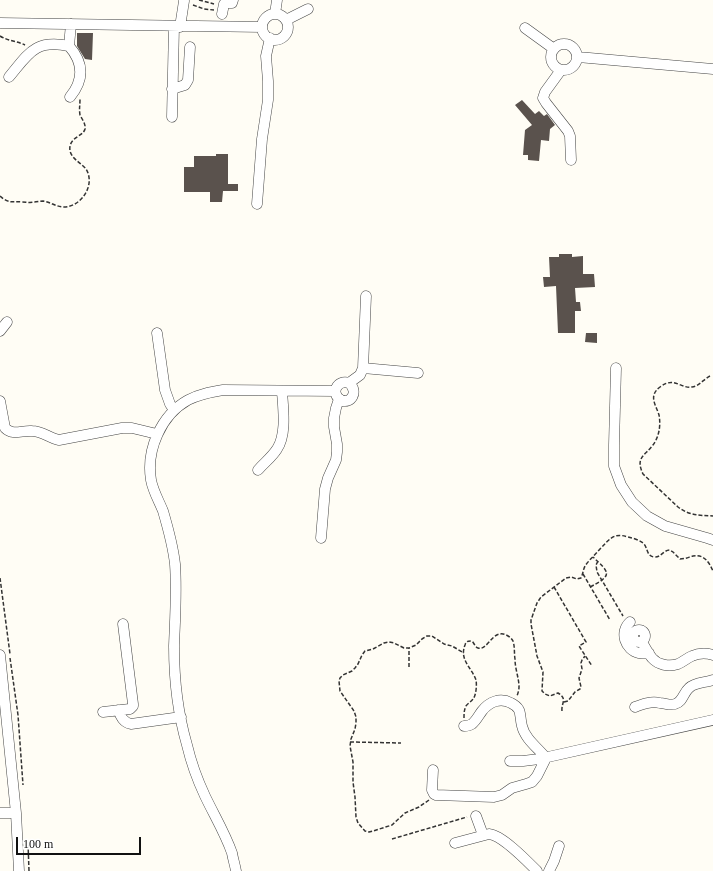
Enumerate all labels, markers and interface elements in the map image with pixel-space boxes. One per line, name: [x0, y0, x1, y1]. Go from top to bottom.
scale bar: [18, 829, 143, 855]
text: 100 m: [23, 837, 53, 851]

